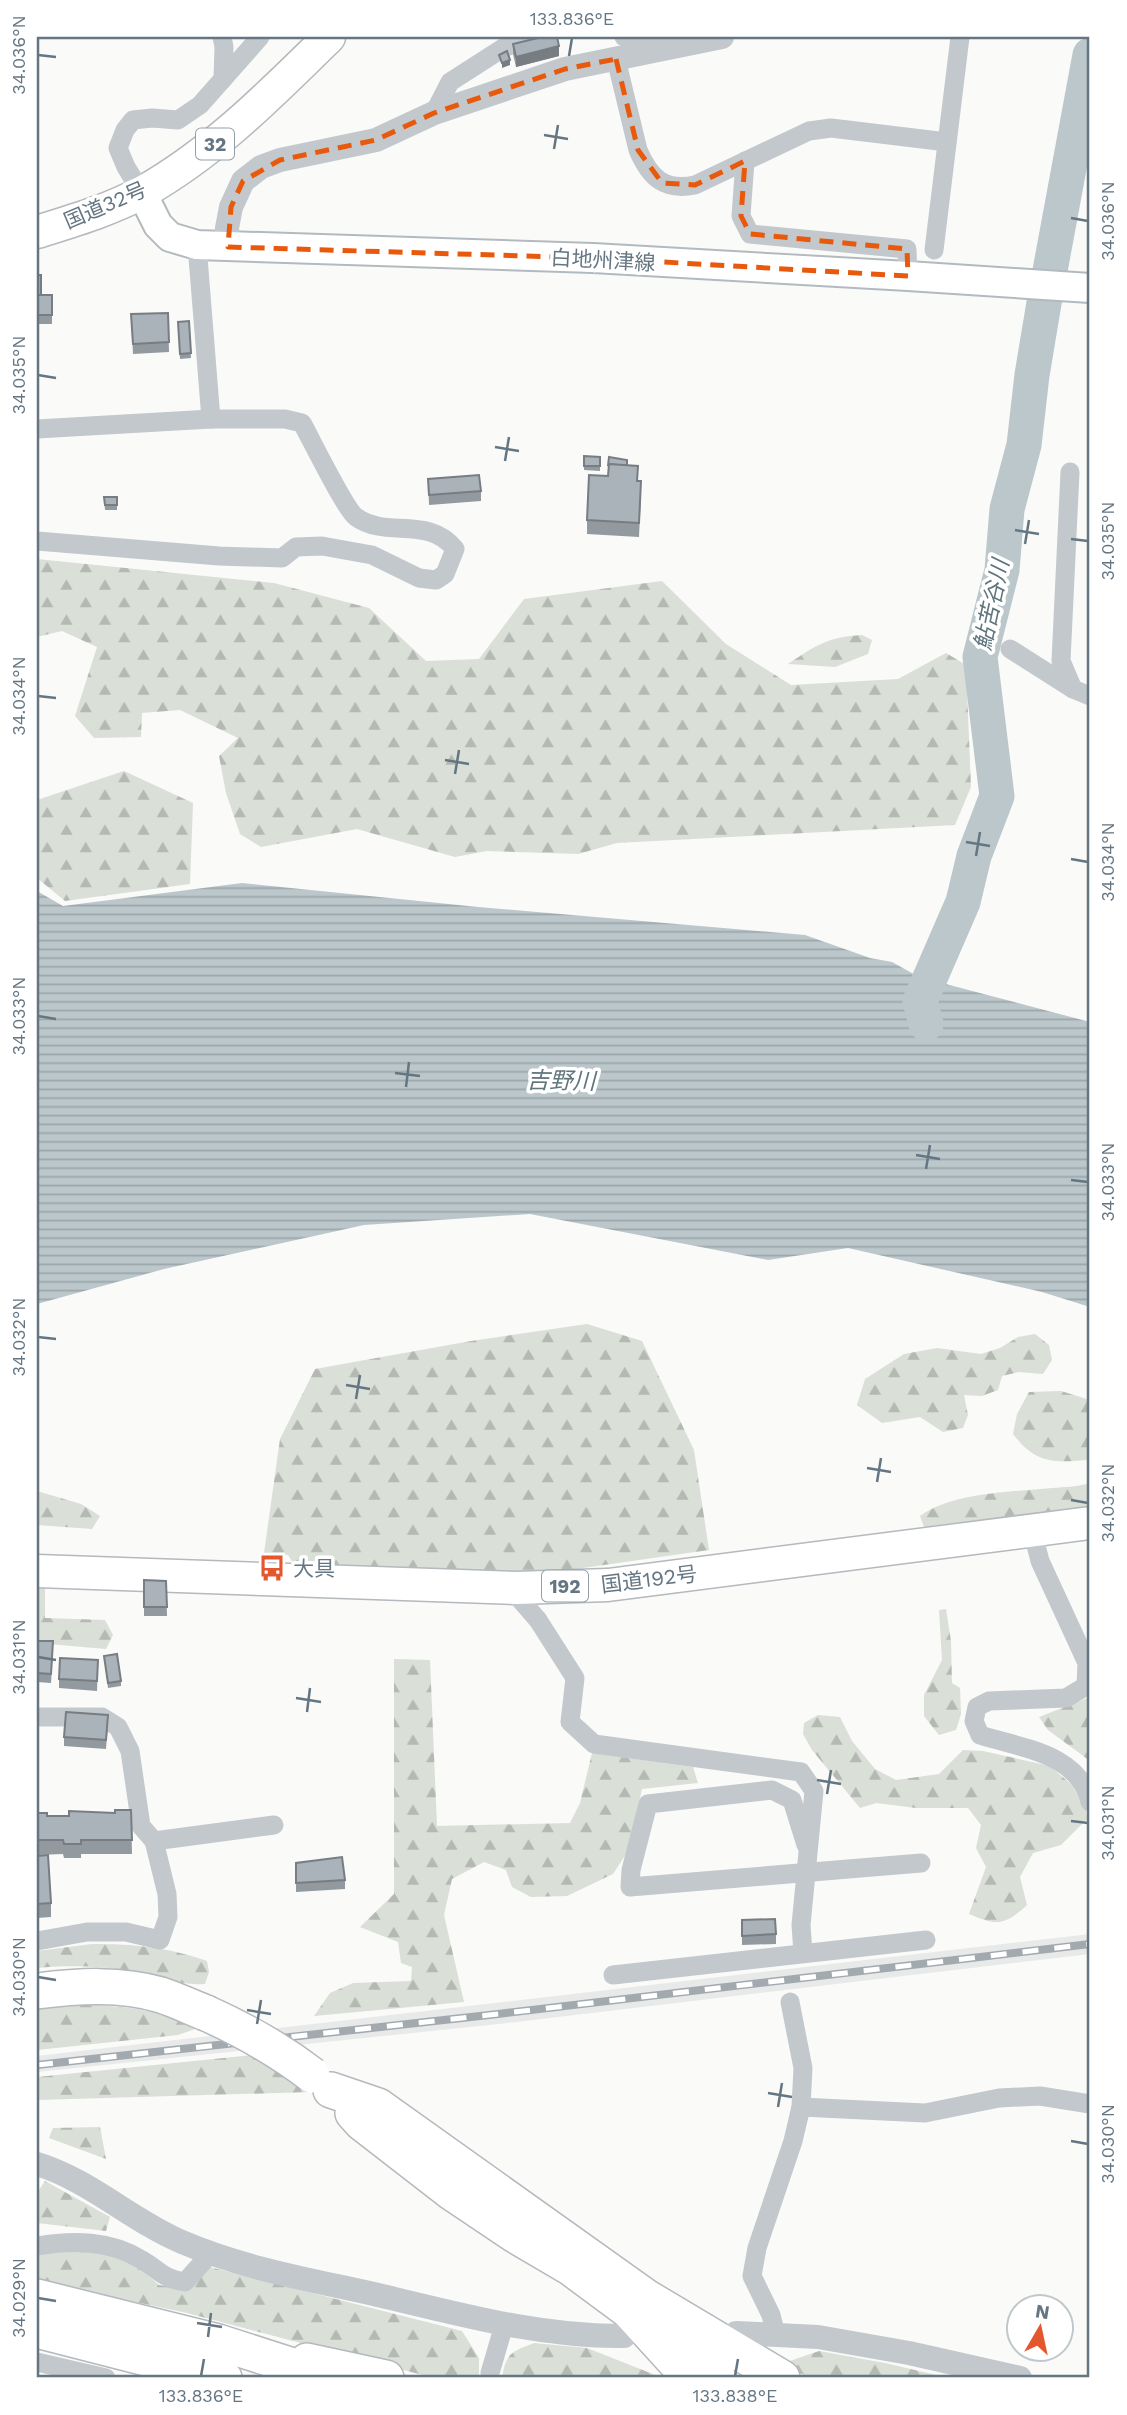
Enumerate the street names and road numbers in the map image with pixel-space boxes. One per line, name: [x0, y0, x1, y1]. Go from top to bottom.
road number: 32: [196, 128, 234, 160]
street label: 国道32号: [60, 176, 150, 234]
street label: 白地州津線: [550, 245, 656, 275]
street label: 国道192号: [600, 1561, 698, 1597]
road number: 192: [542, 1570, 588, 1602]

